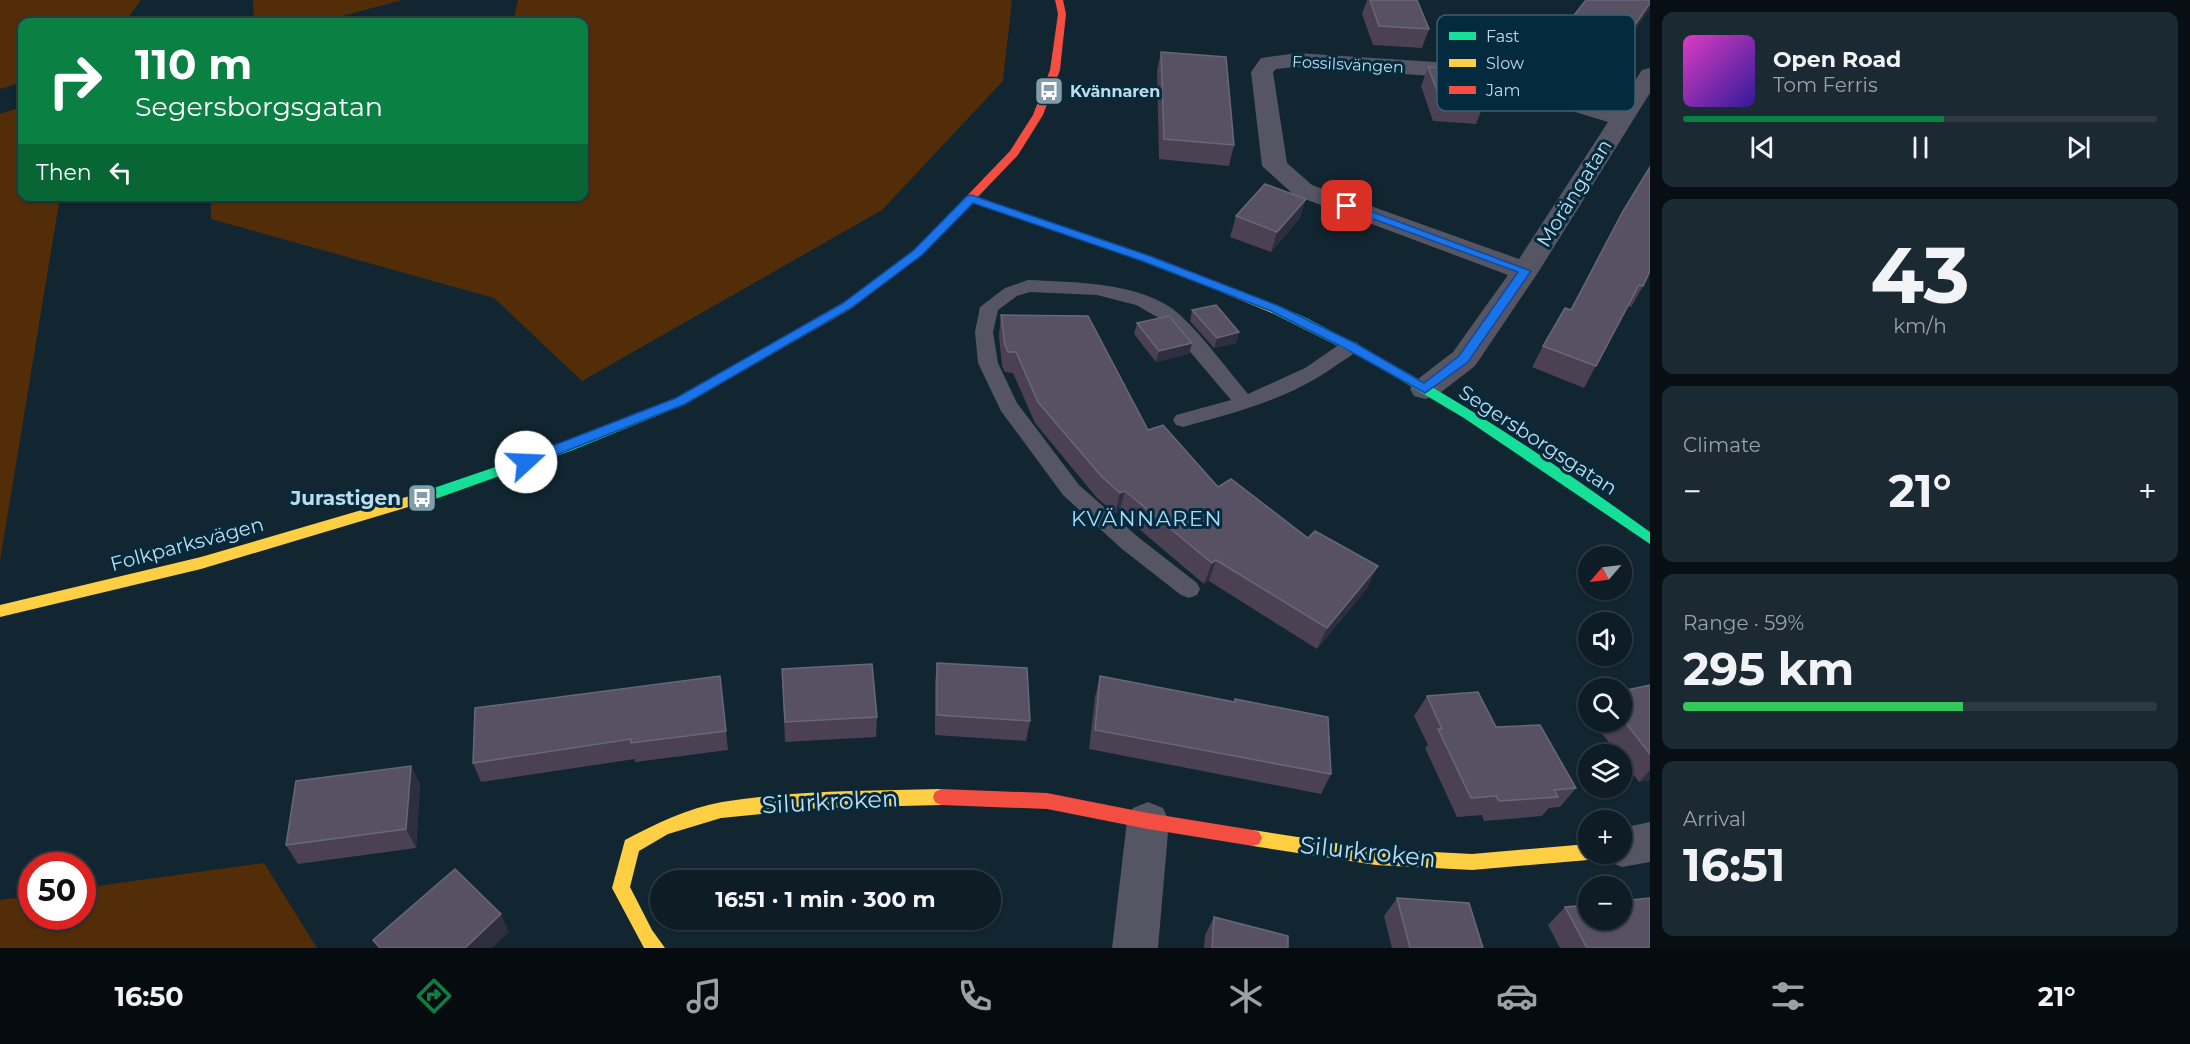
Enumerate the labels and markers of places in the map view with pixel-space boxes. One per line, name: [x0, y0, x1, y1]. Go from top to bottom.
bus stop icon: Kvännaren: [1033, 75, 1065, 107]
place label: Kvännaren: [1070, 82, 1160, 101]
pin: [1321, 180, 1372, 231]
bus stop icon: Jurastigen: [406, 482, 438, 514]
place label: Jurastigen: [289, 486, 401, 510]

